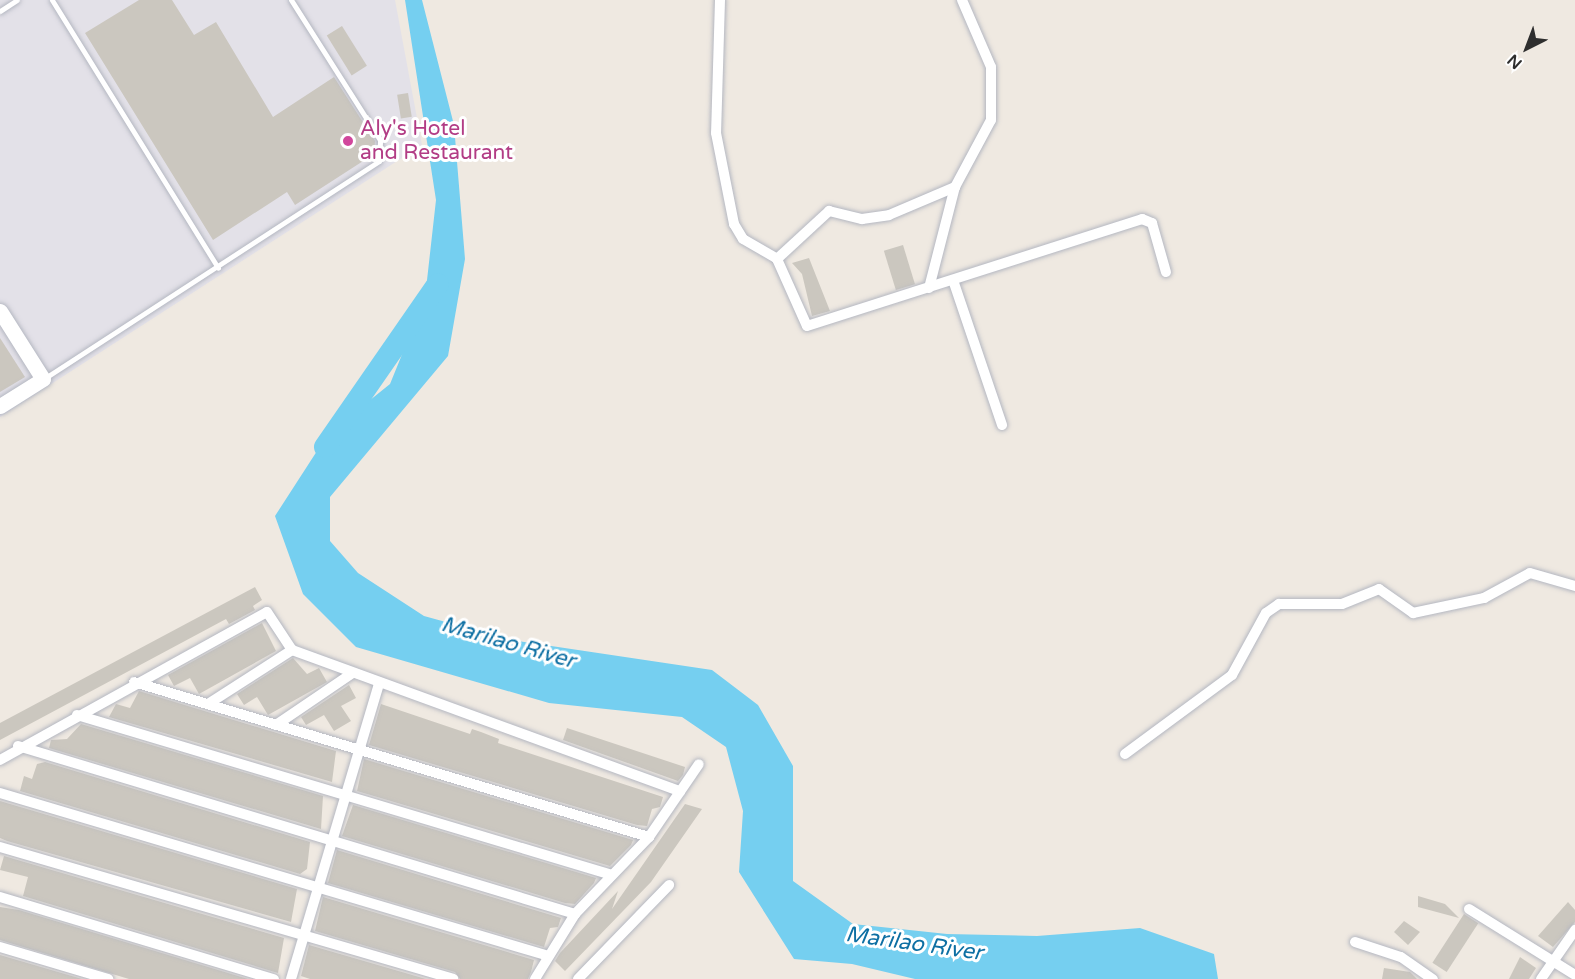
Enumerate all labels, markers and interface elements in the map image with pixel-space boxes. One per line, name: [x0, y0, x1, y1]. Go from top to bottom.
north arrow: [1497, 18, 1557, 78]
text: N: [1503, 50, 1526, 73]
place label: Aly's Hotel and Restaurant: [360, 116, 513, 166]
marker: Aly's Hotel and Restaurant: [341, 134, 355, 148]
water label: Marilao River: [438, 611, 578, 675]
water label: Marilao River: [844, 921, 984, 967]

